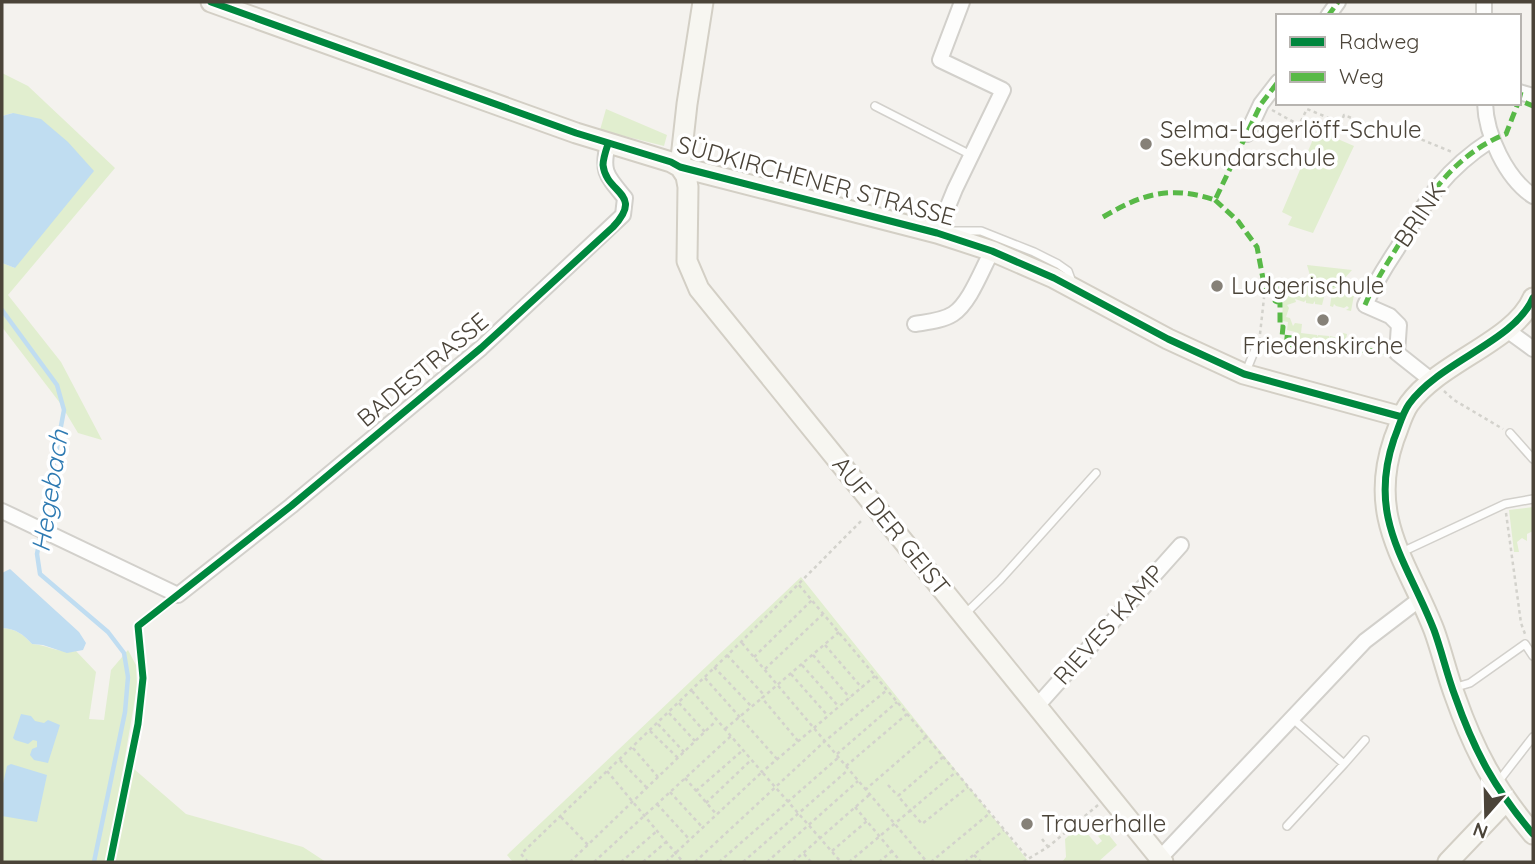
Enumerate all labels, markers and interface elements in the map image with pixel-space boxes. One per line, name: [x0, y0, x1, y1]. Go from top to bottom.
legend: [1276, 14, 1521, 105]
text: Radweg: [1339, 28, 1419, 54]
text: Weg: [1339, 63, 1384, 89]
place label: Selma-Lagerlöff-Schule Sekundarschule: [1160, 114, 1422, 172]
street label: SÜDKIRCHENER STRASSE: [674, 128, 958, 232]
marker: Selma-Lagerlöff-Schule Sekundarschule: [1138, 136, 1154, 152]
street label: BRINK: [1387, 176, 1452, 252]
place label: Ludgerischule: [1231, 270, 1384, 300]
marker: Ludgerischule: [1209, 278, 1225, 294]
street label: BADESTRASSE: [351, 306, 494, 433]
marker: Friedenskirche: [1315, 312, 1331, 328]
place label: Friedenskirche: [1243, 330, 1403, 360]
water label: Hegebach: [24, 426, 76, 554]
street label: AUF DER GEIST: [827, 450, 957, 601]
street label: RIEVES KAMP: [1047, 558, 1170, 691]
north arrow: [1451, 780, 1521, 850]
place label: Trauerhalle: [1041, 808, 1166, 838]
marker: Trauerhalle: [1019, 816, 1035, 832]
text: N: [1470, 817, 1491, 845]

